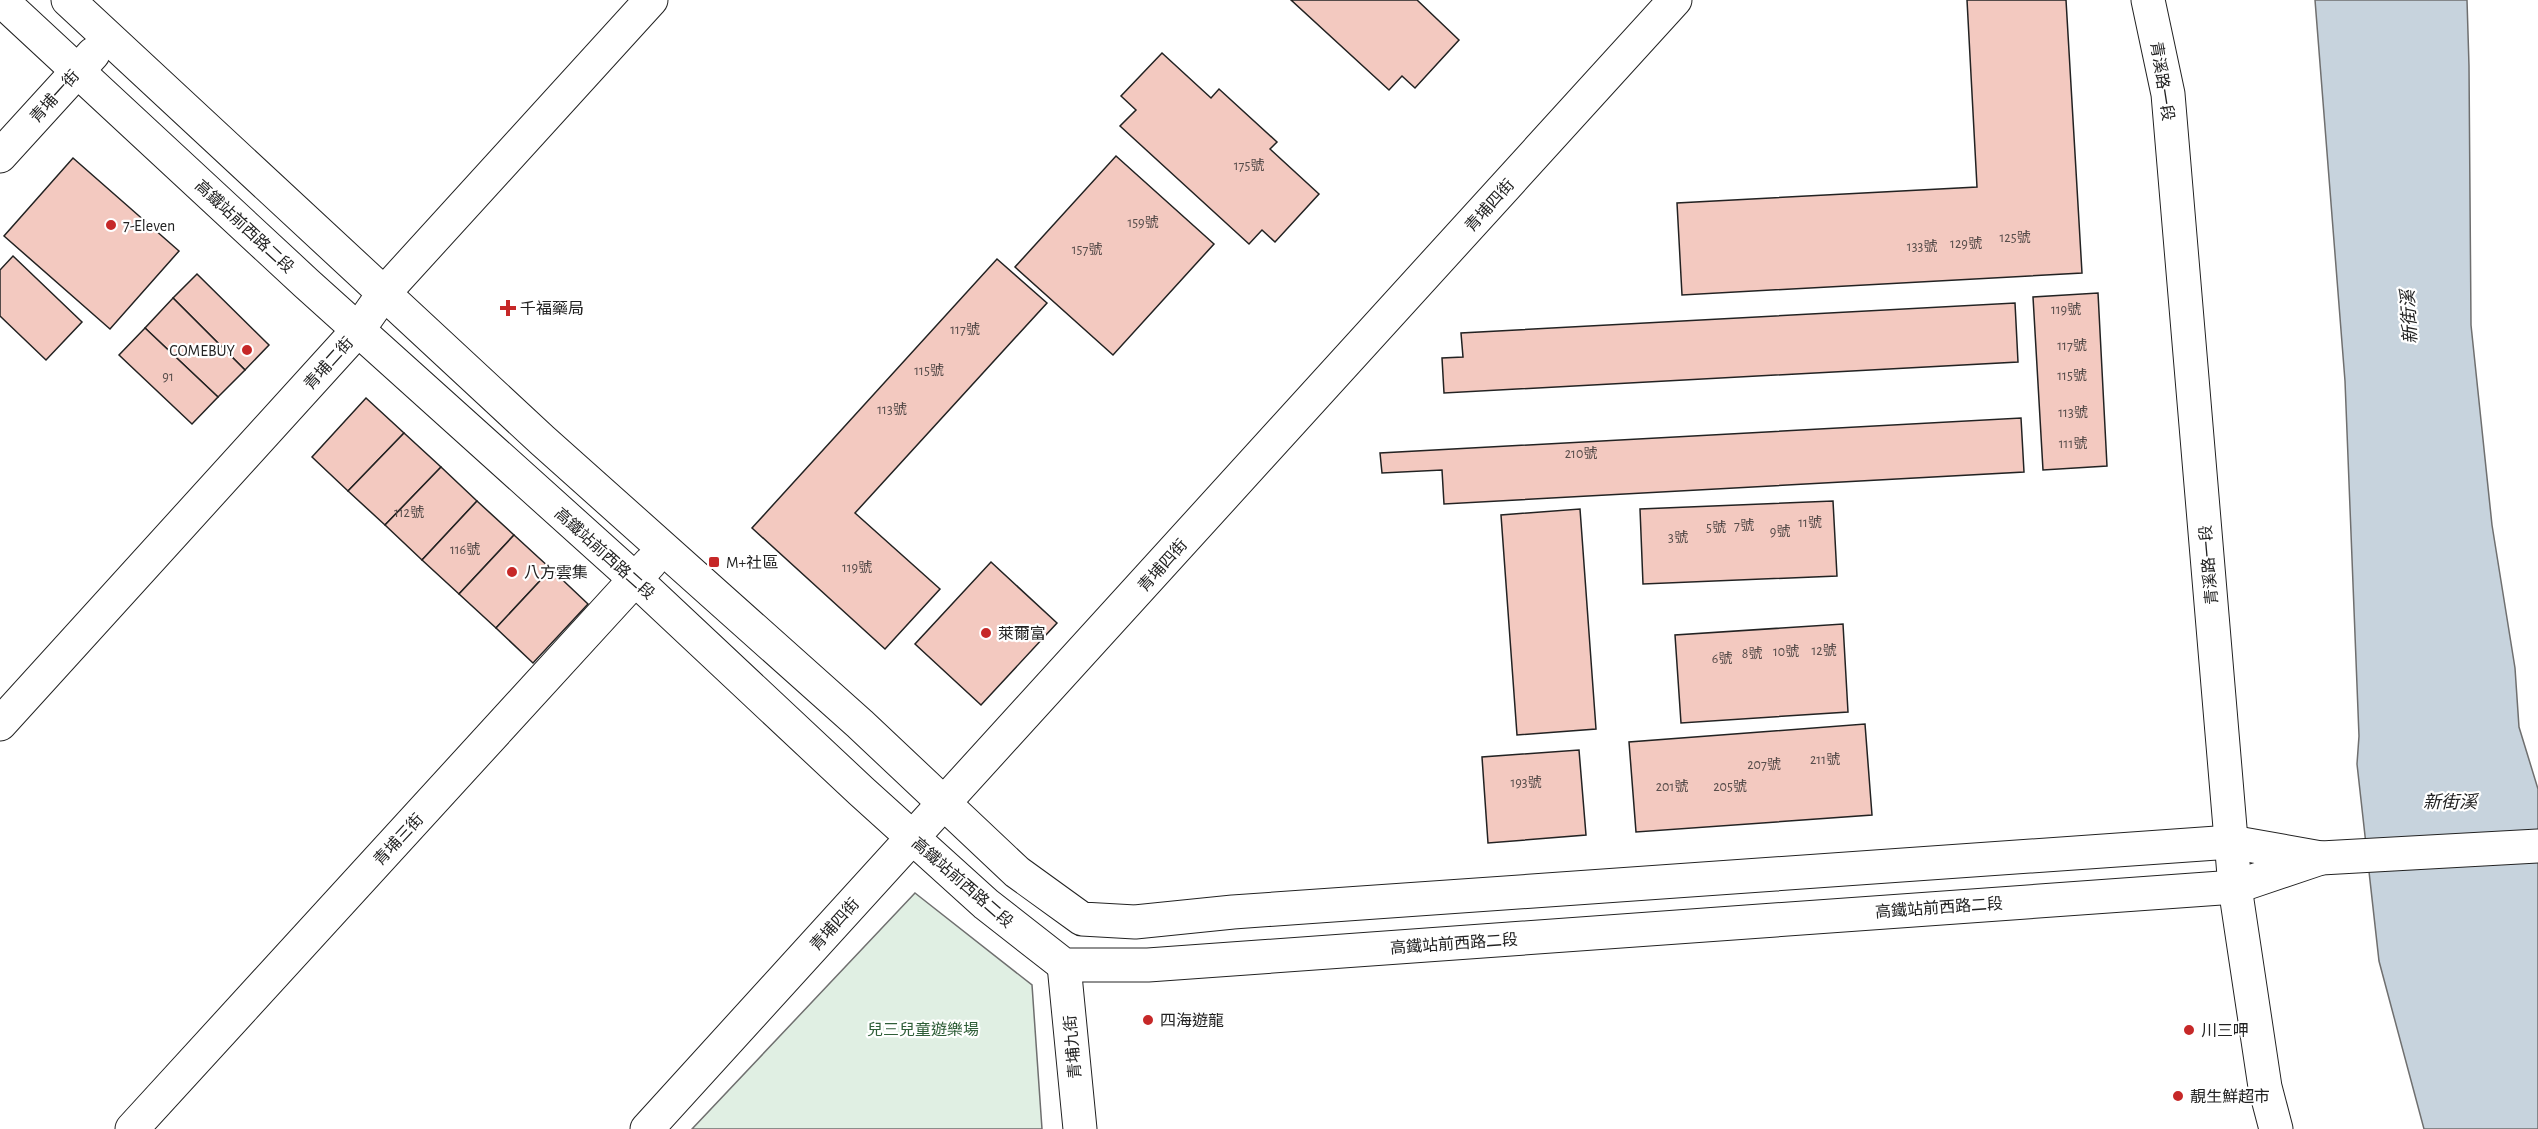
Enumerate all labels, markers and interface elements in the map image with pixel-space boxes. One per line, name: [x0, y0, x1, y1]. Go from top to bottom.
street label: 青溪路一段: [2148, 40, 2177, 122]
street label: 青埔一街: [27, 67, 82, 126]
house number: 175號: [1234, 158, 1264, 173]
street label: 高鐵站前西路二段: [192, 176, 297, 276]
street label: 青埔四街: [1462, 176, 1517, 235]
house number: 159號: [1127, 215, 1159, 230]
marker: 7-Eleven: [104, 218, 118, 232]
place label: 7-Eleven: [123, 218, 175, 234]
house number: 125號: [1999, 230, 2031, 245]
house number: 129號: [1950, 236, 1982, 251]
house number: 133號: [1907, 239, 1937, 254]
house number: 157號: [1072, 242, 1102, 257]
water label: 新街溪: [2397, 287, 2420, 344]
place label: 千福藥局: [520, 300, 584, 317]
marker: 千福藥局: [501, 301, 515, 315]
house number: 119號: [2051, 302, 2081, 317]
house number: 117號: [950, 322, 980, 337]
street label: 青埔二街: [301, 334, 356, 393]
house number: 117號: [2057, 338, 2087, 353]
place label: COMEBUY: [169, 343, 236, 359]
marker: COMEBUY: [240, 343, 254, 357]
house number: 115號: [914, 363, 944, 378]
house number: 115號: [2057, 368, 2087, 383]
house number: 91: [162, 370, 174, 384]
house number: 113號: [877, 402, 907, 417]
house number: 113號: [2058, 405, 2088, 420]
house number: 111號: [2059, 436, 2087, 451]
house number: 210號: [1565, 446, 1597, 461]
street label: 高鐵站前西路二段: [551, 504, 658, 603]
house number: 112號: [394, 505, 424, 520]
house number: 11號: [1798, 515, 1822, 530]
house number: 7號: [1734, 518, 1754, 533]
house number: 5號: [1706, 520, 1726, 535]
house number: 9號: [1770, 524, 1790, 539]
street label: 青溪路一段: [2197, 524, 2220, 606]
house number: 3號: [1668, 530, 1688, 545]
street label: 青埔四街: [1135, 536, 1190, 595]
house number: 116號: [450, 542, 480, 557]
marker: M+社區: [707, 555, 721, 569]
place label: M+社區: [726, 555, 778, 571]
house number: 119號: [842, 560, 872, 575]
place label: 八方雲集: [524, 564, 588, 581]
marker: 八方雲集: [505, 565, 519, 579]
place label: 萊爾富: [998, 625, 1046, 642]
marker: 萊爾富: [979, 626, 993, 640]
house number: 12號: [1811, 643, 1837, 658]
house number: 10號: [1773, 644, 1799, 659]
house number: 8號: [1742, 646, 1762, 661]
house number: 6號: [1712, 651, 1732, 666]
house number: 211號: [1810, 752, 1840, 767]
house number: 207號: [1747, 757, 1781, 772]
house number: 193號: [1510, 775, 1542, 790]
house number: 201號: [1656, 779, 1688, 794]
house number: 205號: [1713, 779, 1747, 794]
water label: 新街溪: [2423, 792, 2480, 812]
street label: 青埔三街: [370, 810, 426, 869]
street label: 高鐵站前西路二段: [909, 834, 1017, 931]
street label: 青埔四街: [807, 895, 862, 954]
street label: 高鐵站前西路二段: [1875, 895, 2003, 920]
street label: 高鐵站前西路二段: [1390, 931, 1518, 956]
place label: 四海遊龍: [1160, 1012, 1224, 1029]
marker: 四海遊龍: [1141, 1013, 1155, 1027]
street label: 青埔九街: [1061, 1014, 1084, 1080]
park label: 兒三兒童遊樂場: [867, 1021, 979, 1038]
place label: 川三呷: [2201, 1022, 2249, 1039]
marker: 川三呷: [2182, 1023, 2196, 1037]
place label: 靚生鮮超市: [2190, 1088, 2270, 1105]
marker: 靚生鮮超市: [2171, 1089, 2185, 1103]

